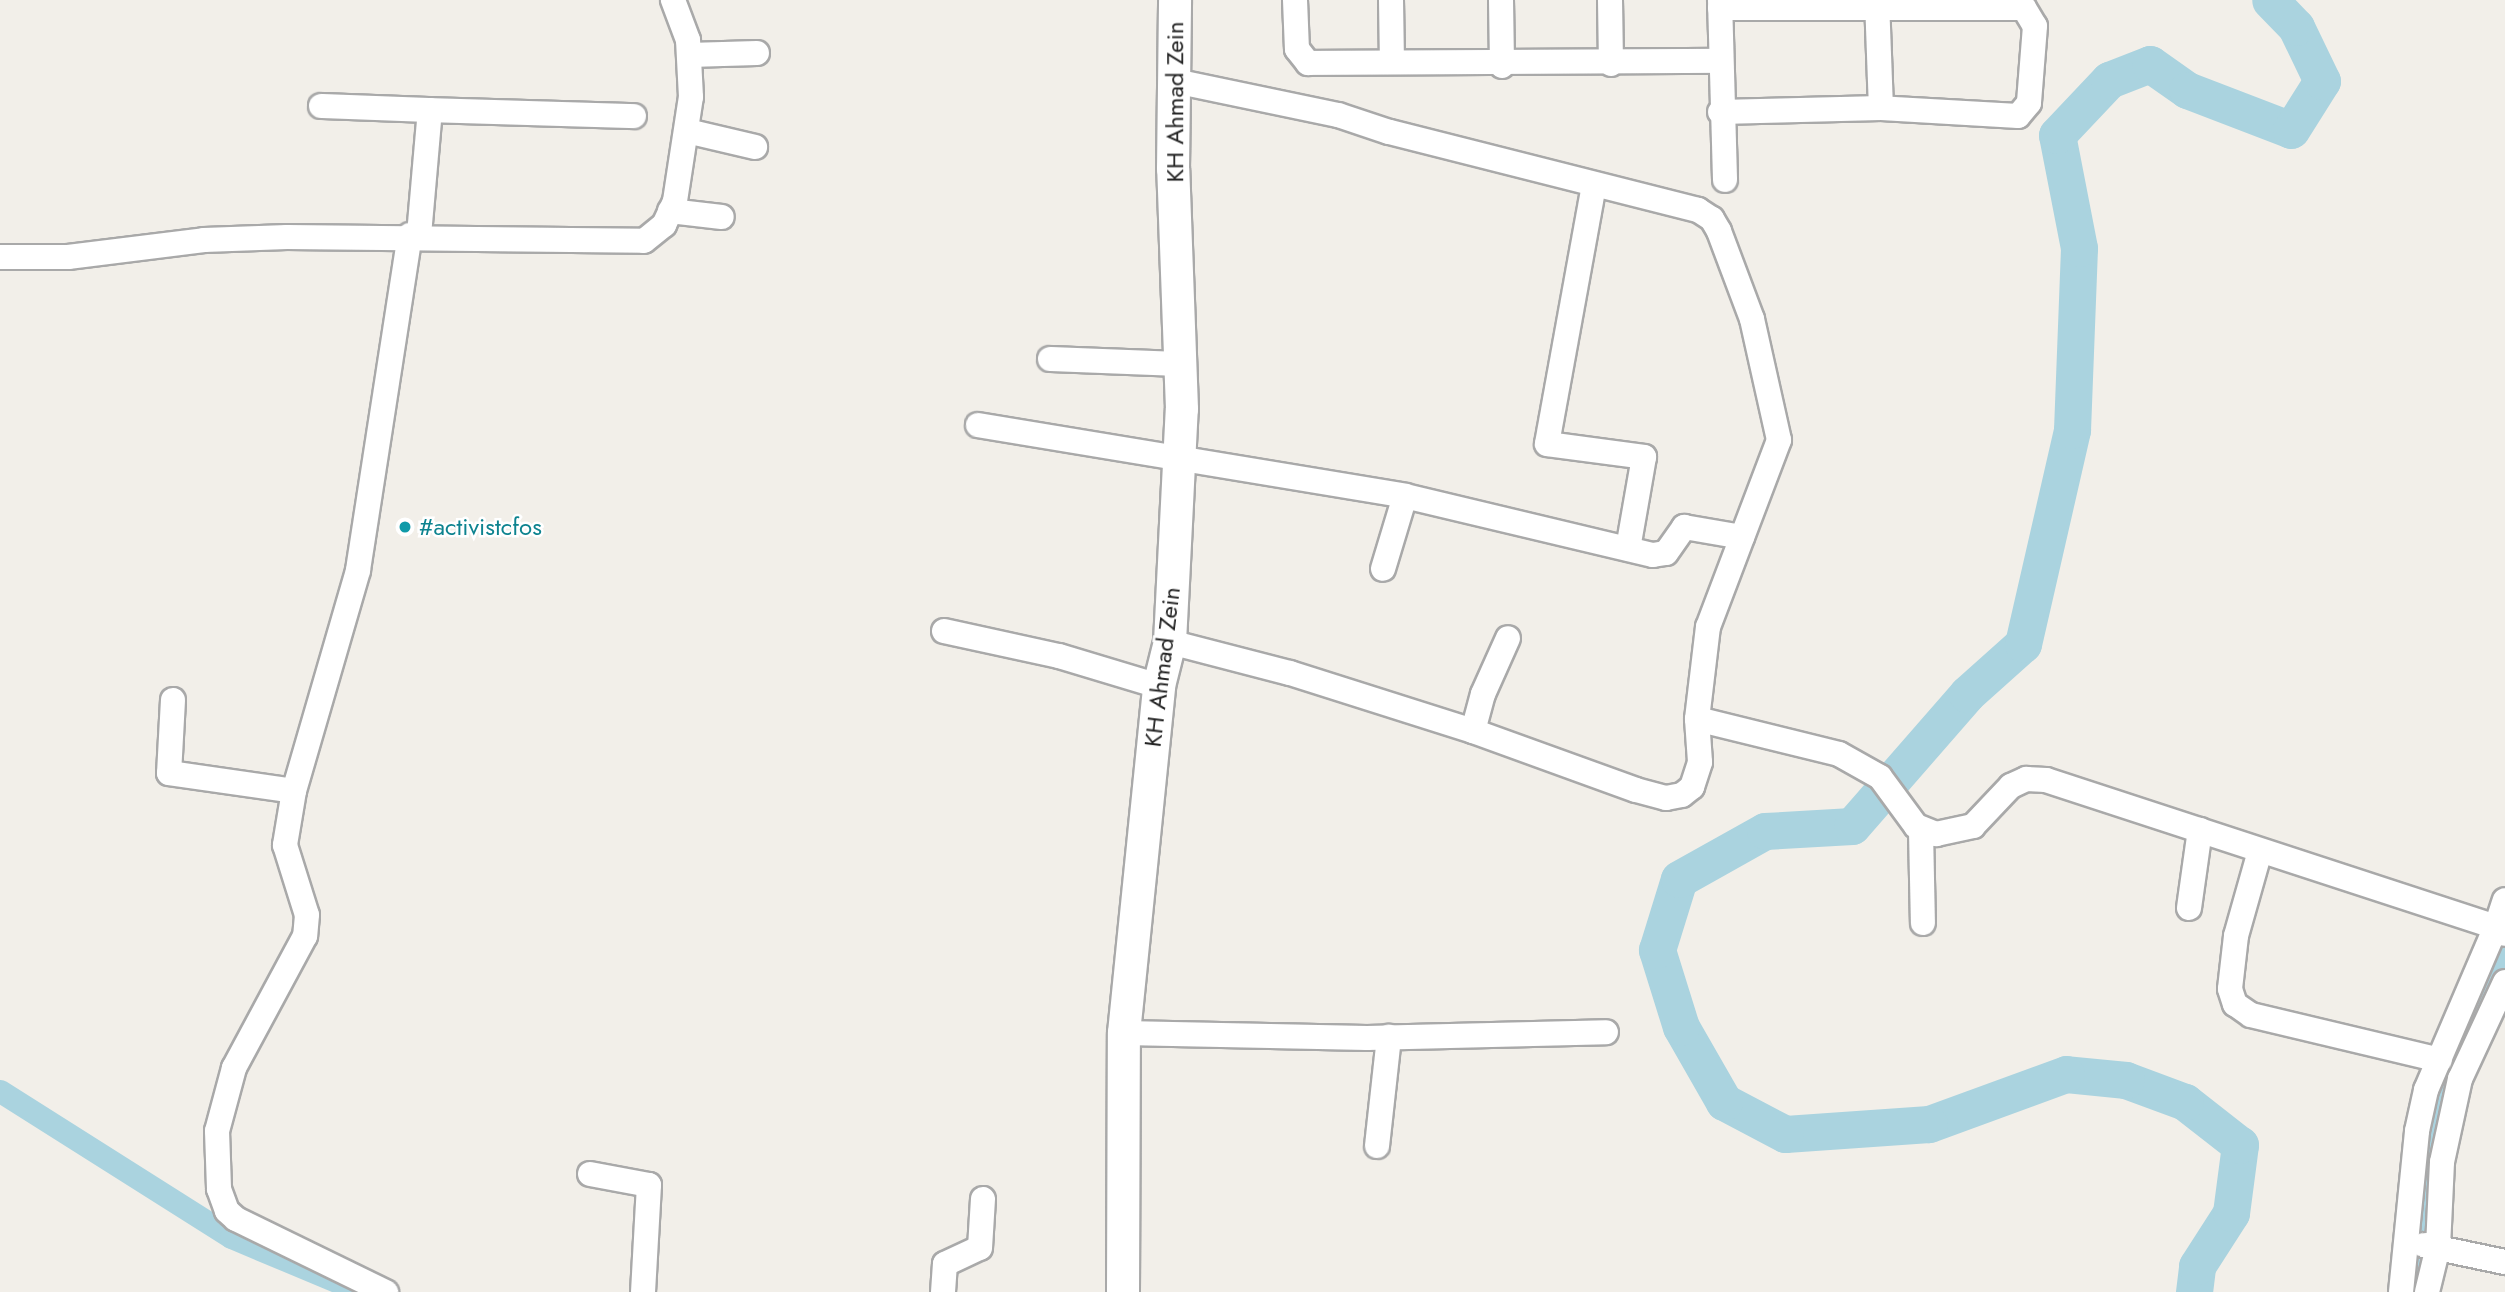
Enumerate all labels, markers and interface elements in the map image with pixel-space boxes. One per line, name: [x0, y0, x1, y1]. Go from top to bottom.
street label: KH Ahmad Zein: [1161, 21, 1189, 183]
place label: #activistcfos: [419, 513, 542, 541]
marker: #activistcfos: [397, 519, 413, 535]
street label: KH Ahmad Zein: [1138, 585, 1186, 749]

